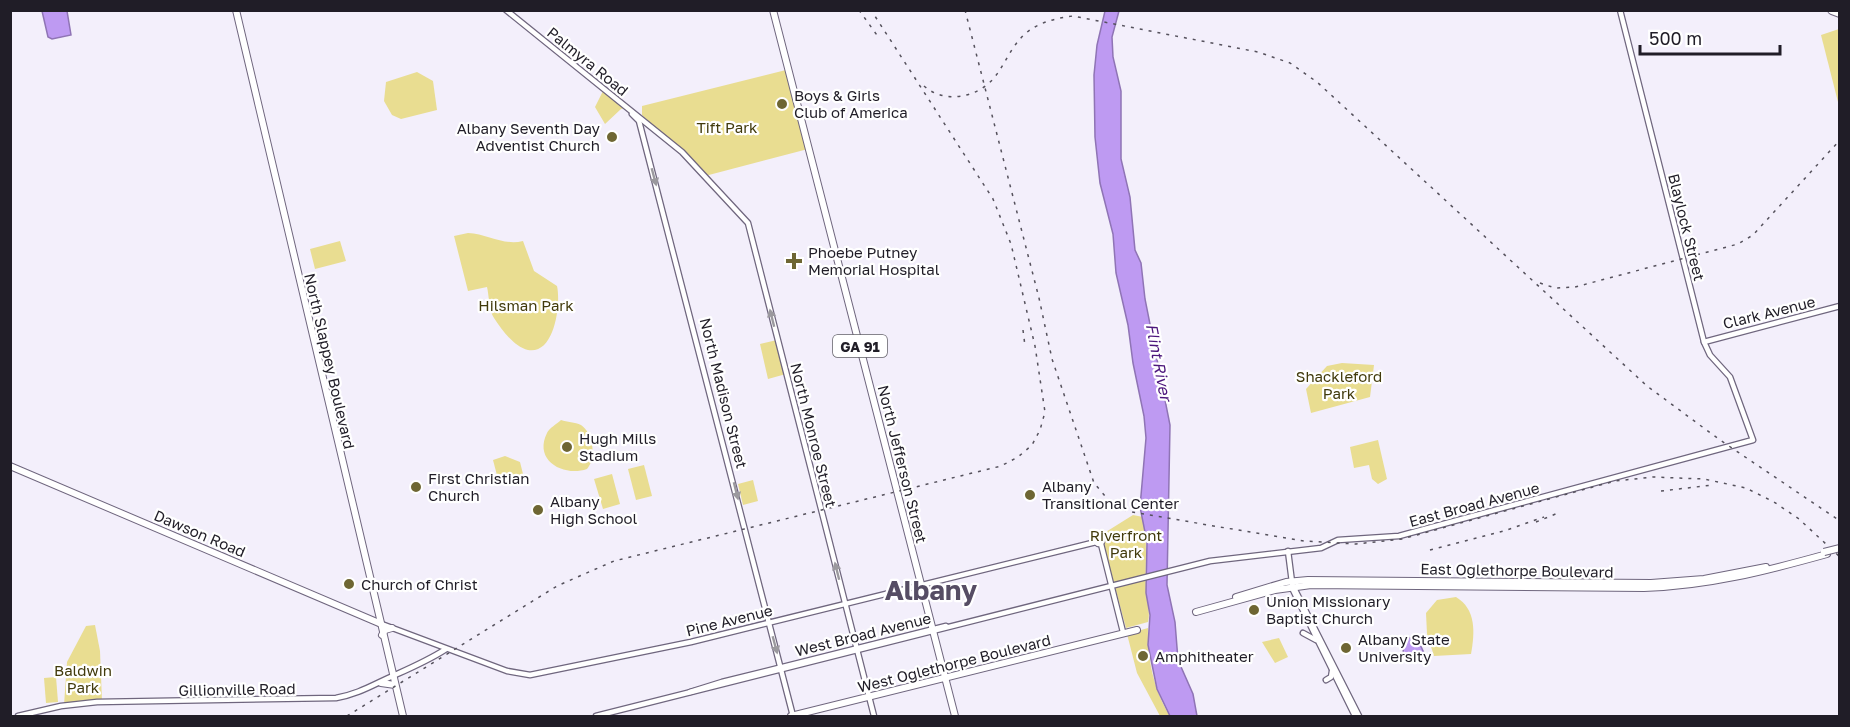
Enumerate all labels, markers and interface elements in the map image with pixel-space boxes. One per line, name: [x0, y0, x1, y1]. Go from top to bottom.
scale bar: [1640, 18, 1780, 56]
street label: Palmyra Road: [544, 23, 632, 99]
text: 500 m: [1649, 27, 1702, 49]
place label: Boys & Girls Club of America: [794, 86, 908, 121]
marker: Boys & Girls Club of America: [775, 97, 789, 111]
park label: Tift Park: [696, 118, 758, 136]
place label: Albany Seventh Day Adventist Church: [457, 119, 601, 154]
marker: Albany Seventh Day Adventist Church: [605, 130, 619, 144]
one-way arrow: [650, 168, 660, 186]
street label: Blaylock Street: [1665, 172, 1709, 282]
place label: Phoebe Putney Memorial Hospital: [808, 243, 940, 278]
marker: Phoebe Putney Memorial Hospital: [785, 252, 803, 270]
street label: North Slappey Boulevard: [301, 271, 359, 451]
street label: Clark Avenue: [1721, 292, 1817, 332]
park label: Hilsman Park: [478, 296, 574, 314]
one-way arrow: [766, 308, 776, 327]
street label: North Madison Street: [697, 316, 751, 470]
water label: Flint River: [1142, 322, 1177, 405]
road number: GA 91: [833, 335, 887, 357]
street label: North Monroe Street: [787, 361, 841, 509]
park label: Shackleford Park: [1296, 367, 1382, 402]
street label: North Jefferson Street: [875, 383, 931, 545]
place label: Hugh Mills Stadium: [579, 429, 656, 464]
marker: Hugh Mills Stadium: [560, 440, 574, 454]
place label: First Christian Church: [428, 469, 529, 504]
place label: Albany Transitional Center: [1042, 477, 1179, 512]
street label: East Broad Avenue: [1407, 478, 1541, 530]
marker: First Christian Church: [409, 480, 423, 494]
one-way arrow: [731, 482, 741, 500]
marker: Albany Transitional Center: [1023, 488, 1037, 502]
place label: Albany High School: [550, 492, 638, 527]
marker: Albany High School: [531, 503, 545, 517]
street label: Dawson Road: [152, 506, 248, 560]
park label: Riverfront Park: [1090, 526, 1162, 561]
street label: East Oglethorpe Boulevard: [1420, 559, 1614, 581]
one-way arrow: [832, 562, 841, 580]
district label: Albany: [885, 574, 977, 606]
place label: Church of Christ: [361, 575, 478, 593]
marker: Church of Christ: [342, 577, 356, 591]
place label: Union Missionary Baptist Church: [1266, 592, 1391, 627]
street label: Pine Avenue: [684, 600, 774, 639]
marker: Union Missionary Baptist Church: [1247, 603, 1261, 617]
street label: West Broad Avenue: [793, 608, 933, 660]
street label: West Oglethorpe Boulevard: [856, 630, 1052, 696]
place label: Albany State University: [1358, 630, 1450, 665]
one-way arrow: [771, 636, 780, 654]
marker: Albany State University: [1339, 641, 1353, 655]
place label: Amphitheater: [1155, 647, 1254, 665]
marker: Amphitheater: [1136, 649, 1150, 663]
park label: Baldwin Park: [54, 661, 112, 696]
street label: Gillionville Road: [178, 679, 296, 699]

